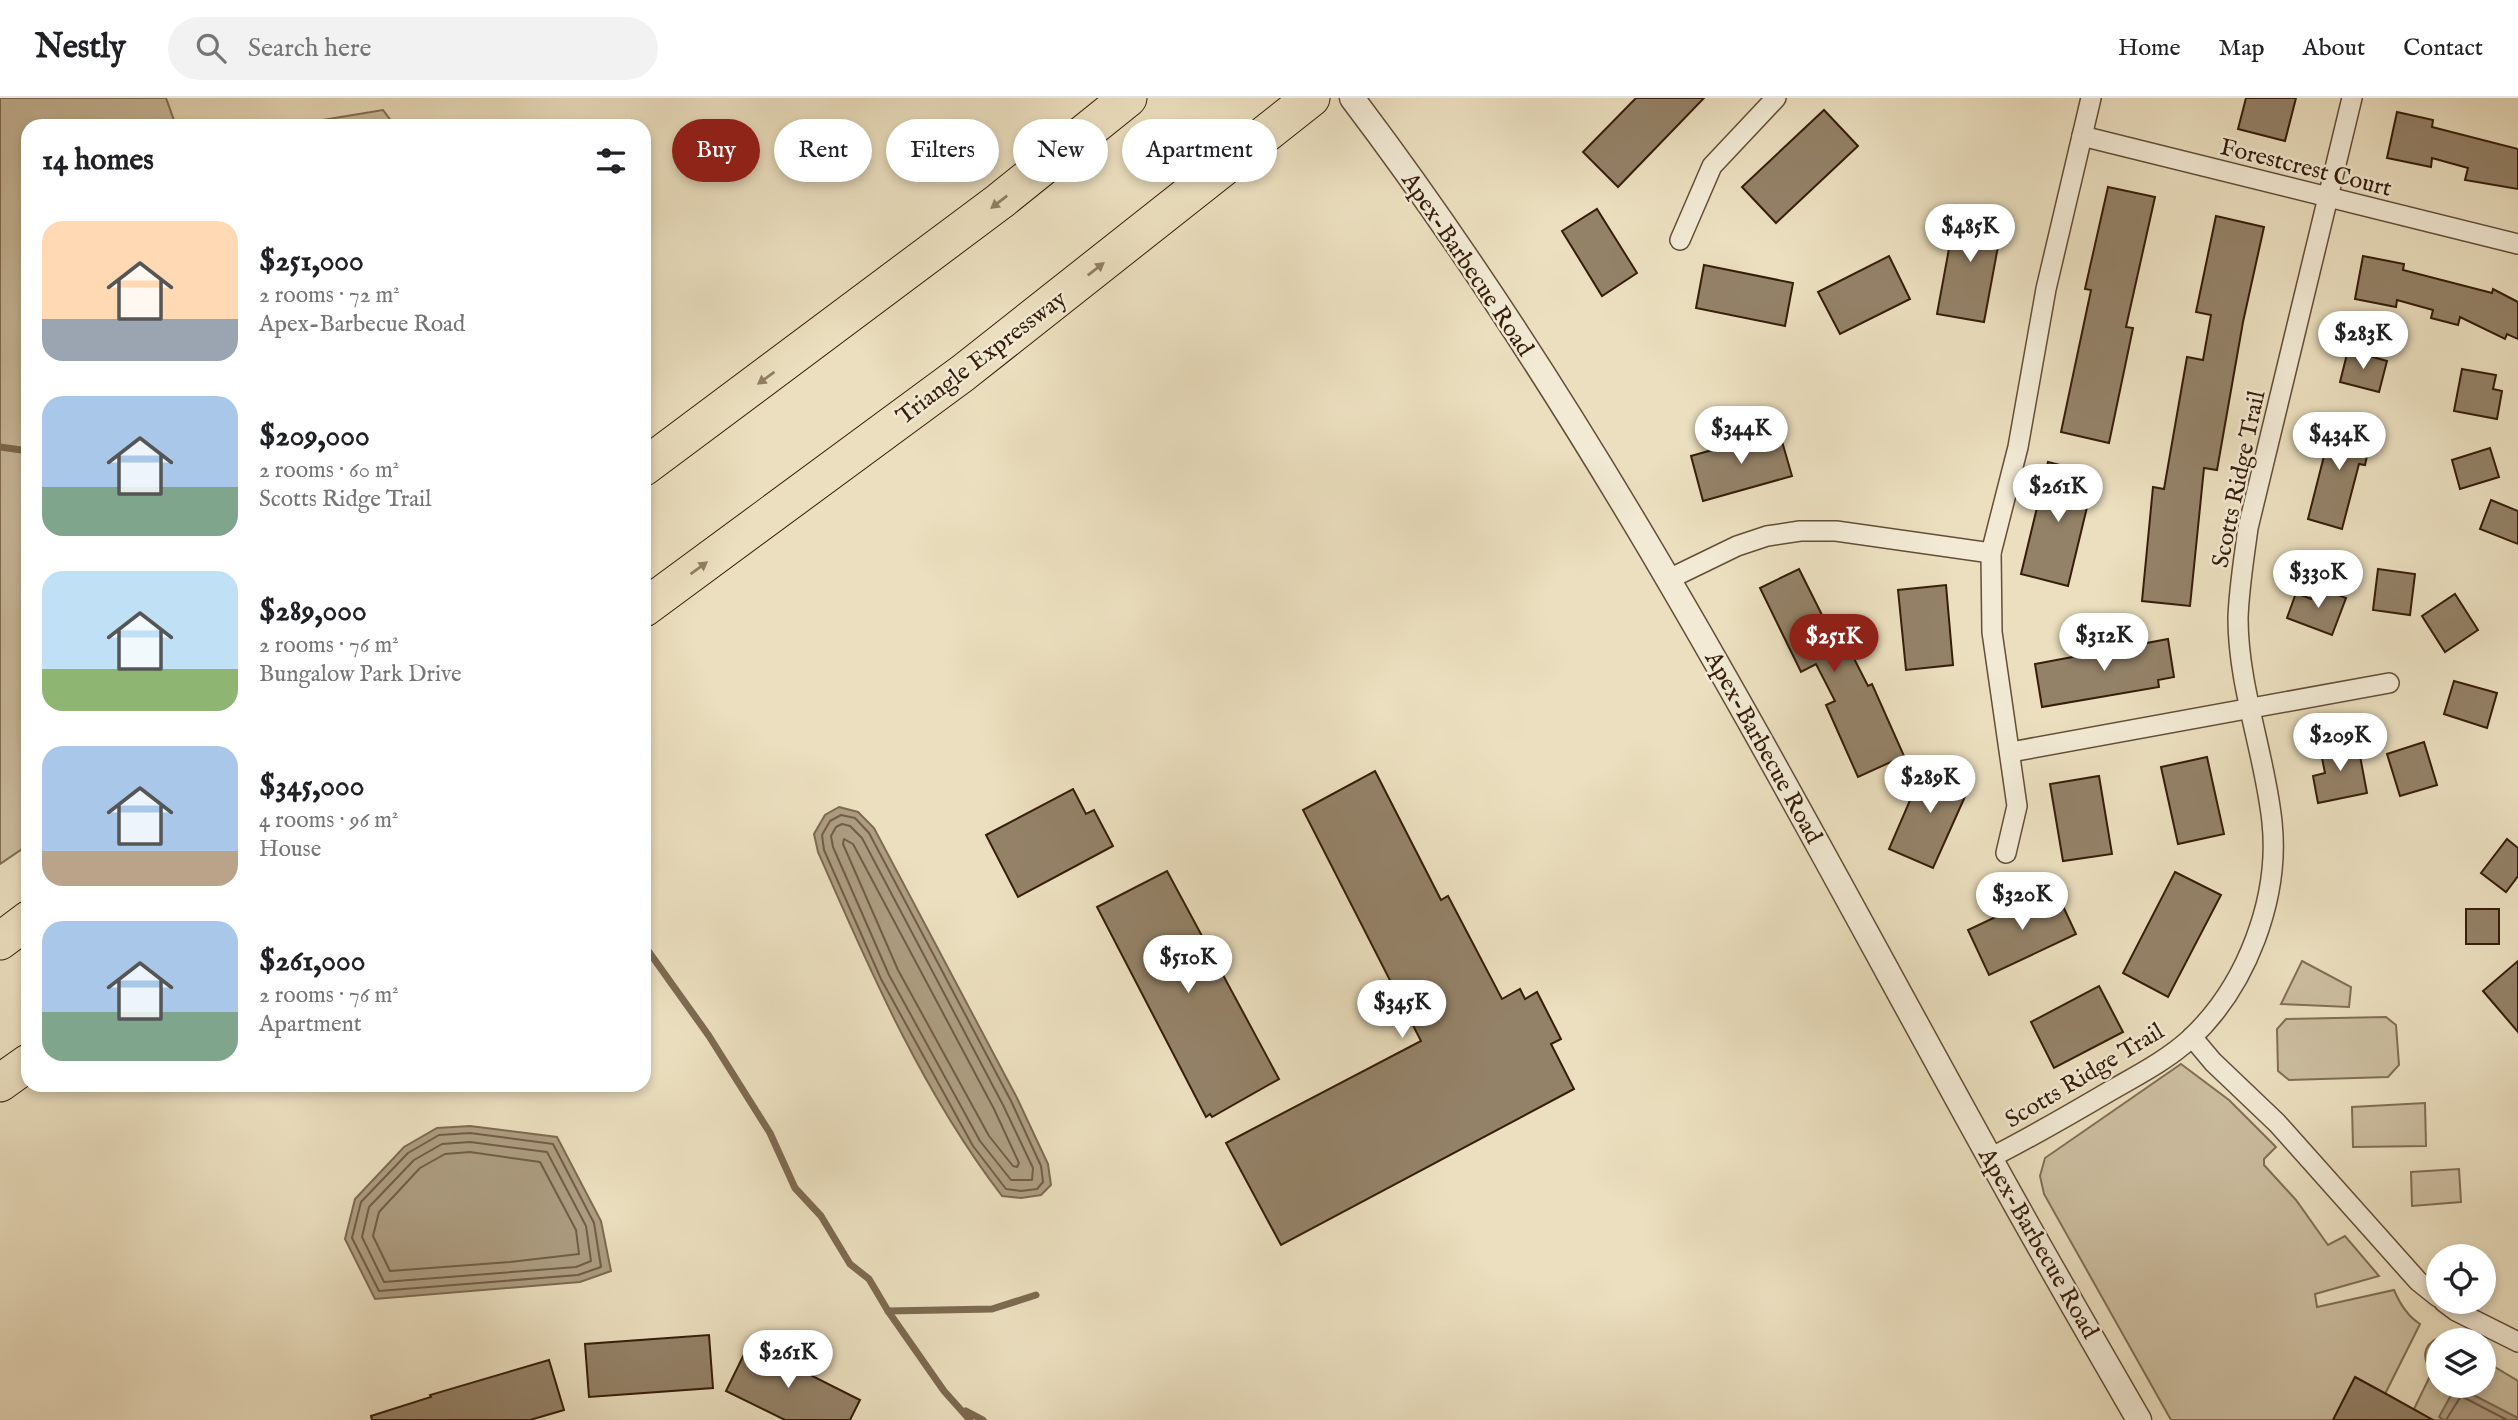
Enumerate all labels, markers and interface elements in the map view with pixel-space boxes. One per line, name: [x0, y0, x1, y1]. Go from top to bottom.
search box: [168, 17, 658, 80]
text: Nestly: [35, 27, 126, 69]
icon: search: [192, 29, 230, 67]
text: Search here: [248, 32, 372, 65]
text: Home: [2118, 33, 2181, 64]
text: Map: [2219, 33, 2265, 64]
text: About: [2303, 33, 2365, 64]
text: Contact: [2403, 33, 2483, 64]
chip: Buy: [672, 119, 760, 182]
chip: Rent: [774, 119, 872, 182]
chip: Filters: [886, 119, 999, 182]
chip: New: [1013, 119, 1108, 182]
chip: Apartment: [1122, 119, 1277, 182]
street label: Forestcrest Court: [2217, 132, 2395, 205]
text: 14 homes: [42, 142, 154, 180]
icon: filters: [592, 142, 630, 180]
street label: Apex-Barbecue Road: [1393, 166, 1540, 363]
one-way arrow: [990, 194, 1008, 209]
pin: $485K: [1921, 204, 2019, 264]
text: $485K: [1941, 212, 1999, 241]
text: $251,000: [259, 243, 364, 281]
icon: home: [98, 249, 182, 333]
one-way arrow: [1086, 261, 1104, 276]
text: 2 rooms · 72 m²: [259, 281, 400, 310]
street label: Triangle Expressway: [891, 284, 1073, 432]
text: Apex-Barbecue Road: [259, 310, 465, 339]
pin: $283K: [2314, 312, 2412, 371]
text: $283K: [2334, 319, 2392, 348]
one-way arrow: [757, 371, 775, 385]
street label: Scotts Ridge Trail: [2206, 388, 2273, 571]
pin: $344K: [1692, 406, 1790, 466]
pin: $434K: [2290, 412, 2388, 472]
text: $344K: [1711, 414, 1771, 443]
text: $209,000: [259, 418, 370, 456]
text: $434K: [2309, 420, 2369, 449]
icon: home: [98, 424, 182, 508]
text: 2 rooms · 60 m²: [259, 456, 399, 485]
pin: $261K: [2009, 464, 2107, 524]
text: $261K: [2029, 472, 2087, 501]
text: Scotts Ridge Trail: [259, 485, 432, 514]
pin: $330K: [2269, 550, 2367, 610]
text: $330K: [2289, 558, 2347, 587]
one-way arrow: [690, 561, 708, 575]
text: $289,000: [259, 593, 367, 631]
icon: home: [98, 599, 182, 683]
pin: $251K: [1785, 614, 1883, 674]
pin: $312K: [2055, 614, 2153, 673]
text: $312K: [2075, 621, 2133, 650]
text: $251K: [1806, 622, 1863, 651]
text: 2 rooms · 76 m²: [259, 631, 399, 660]
street label: Apex-Barbecue Road: [1696, 645, 1829, 850]
text: Bungalow Park Drive: [259, 660, 462, 689]
pin: $209K: [2291, 714, 2389, 773]
text: $209K: [2309, 721, 2371, 750]
pin: $289K: [1881, 756, 1979, 815]
text: $289K: [1900, 763, 1960, 792]
text: $345,000: [259, 768, 364, 806]
icon: home: [98, 774, 182, 858]
text: 4 rooms · 96 m²: [259, 806, 398, 835]
text: House: [259, 835, 321, 864]
pin: $320K: [1973, 872, 2071, 932]
text: $320K: [1992, 880, 2052, 909]
pin: $510K: [1139, 936, 1237, 995]
text: $261,000: [259, 943, 366, 981]
text: $510K: [1159, 943, 1217, 972]
icon: home: [98, 949, 182, 1033]
text: 2 rooms · 76 m²: [259, 981, 399, 1010]
pin: $345K: [1353, 981, 1451, 1040]
text: $345K: [1373, 988, 1431, 1017]
text: Apartment: [259, 1010, 362, 1039]
street label: Scotts Ridge Trail: [2000, 1016, 2170, 1136]
street label: Apex-Barbecue Road: [1970, 1142, 2105, 1345]
map controls: [2426, 1244, 2496, 1398]
button: locate: [2426, 1244, 2496, 1314]
button: layers: [2426, 1328, 2496, 1398]
pin: $261K: [739, 1330, 837, 1390]
text: $261K: [759, 1338, 817, 1367]

